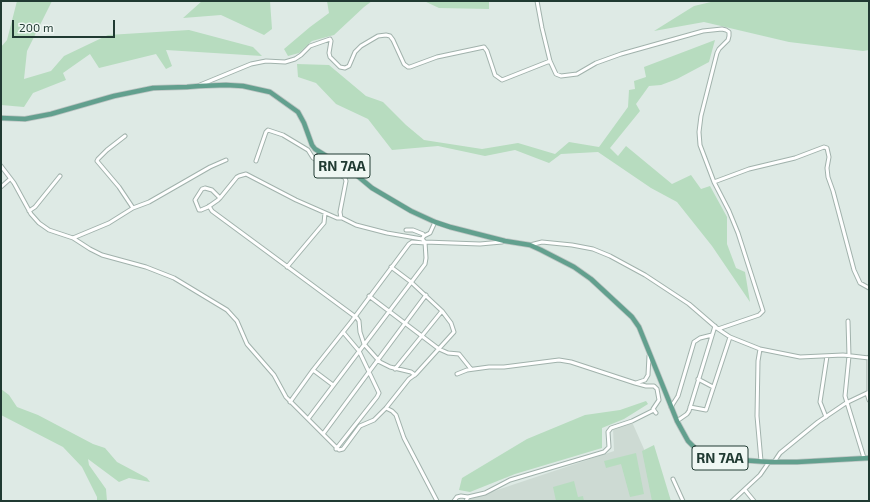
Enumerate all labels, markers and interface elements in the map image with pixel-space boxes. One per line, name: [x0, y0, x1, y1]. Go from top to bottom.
scale bar: [14, 12, 117, 38]
text: 200 m: [19, 20, 53, 34]
road number: RN 7AA: [314, 154, 370, 178]
road number: RN 7AA: [692, 446, 748, 470]

